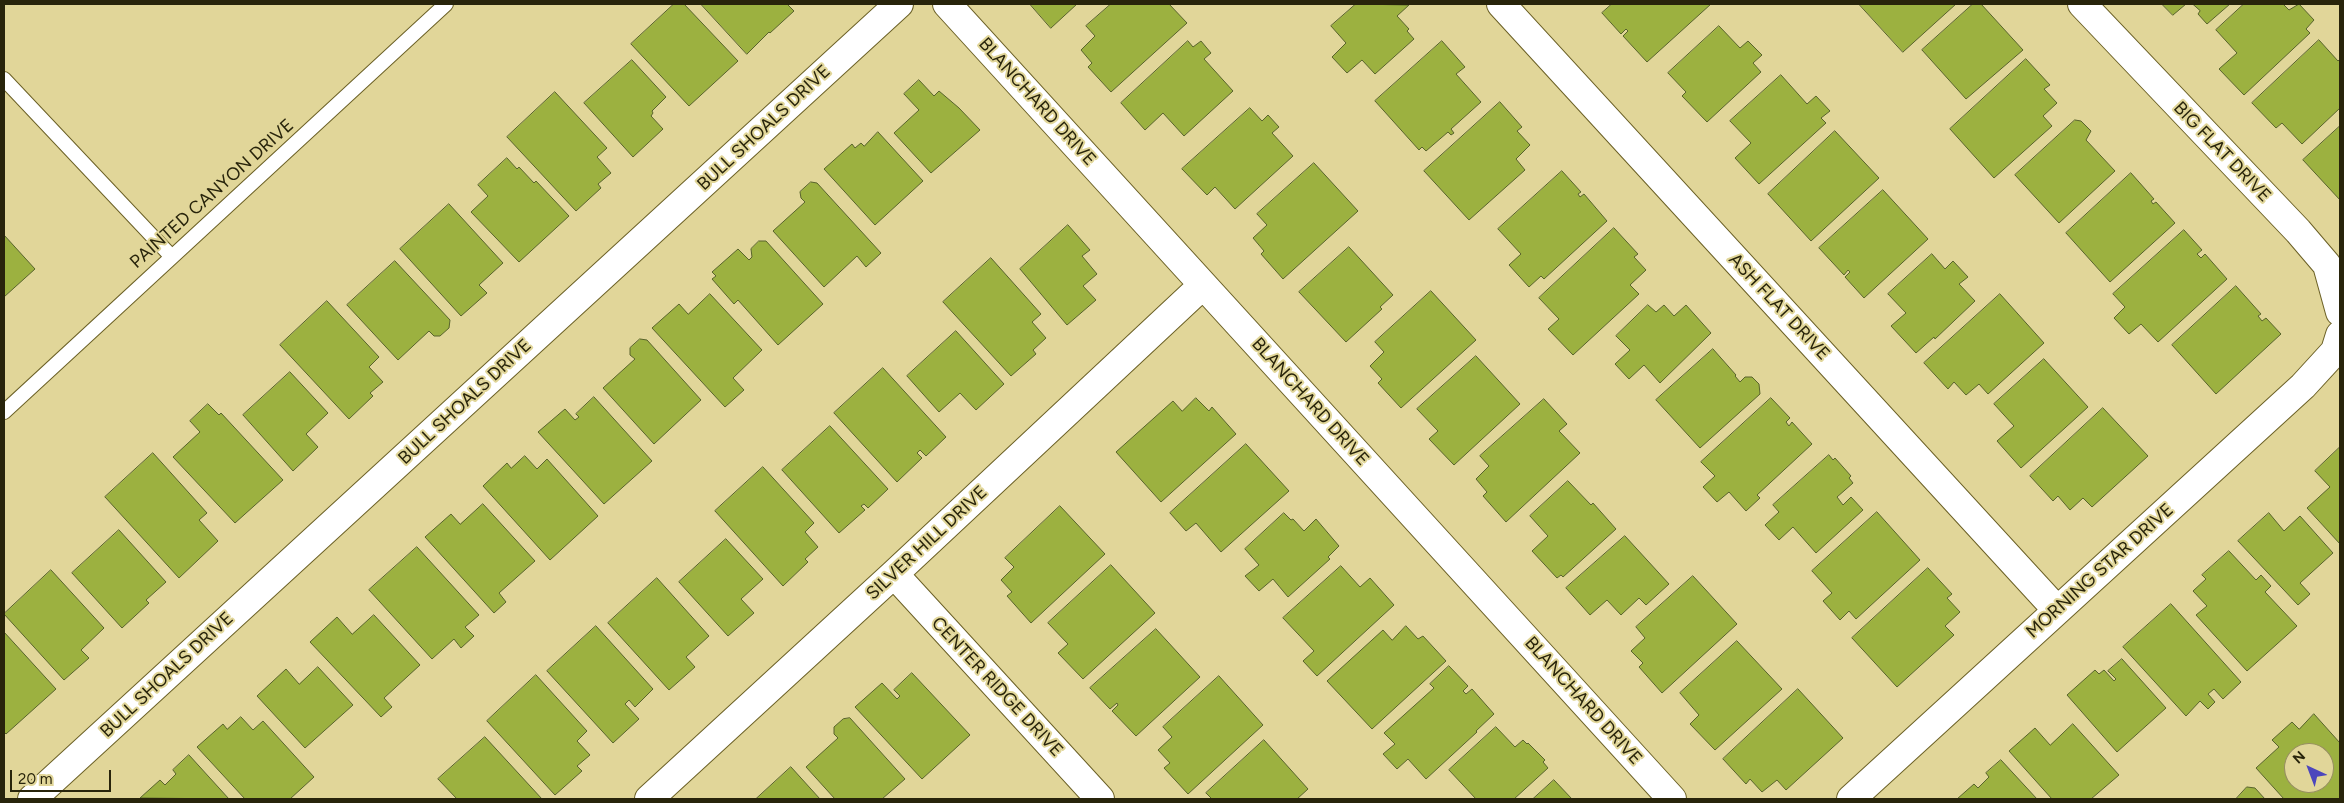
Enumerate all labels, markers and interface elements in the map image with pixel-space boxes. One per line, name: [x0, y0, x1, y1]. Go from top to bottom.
street label: BLANCHARD DRIVE: [974, 33, 1100, 171]
street label: BULL SHOALS DRIVE: [693, 61, 835, 195]
street label: BIG FLAT DRIVE: [2169, 97, 2275, 207]
street label: PAINTED CANYON DRIVE: [126, 115, 298, 273]
street label: ASH FLAT DRIVE: [1724, 249, 1834, 365]
street label: BLANCHARD DRIVE: [1247, 333, 1373, 471]
street label: BULL SHOALS DRIVE: [394, 335, 536, 469]
street label: SILVER HILL DRIVE: [862, 481, 992, 605]
street label: MORNING STAR DRIVE: [2022, 499, 2178, 643]
street label: BULL SHOALS DRIVE: [96, 608, 238, 742]
street label: CENTER RIDGE DRIVE: [927, 613, 1067, 761]
street label: BLANCHARD DRIVE: [1520, 632, 1646, 770]
north arrow: [2284, 743, 2334, 793]
text: N: [2289, 747, 2309, 767]
scale bar: [12, 760, 114, 792]
text: 20 m: [18, 770, 52, 788]

